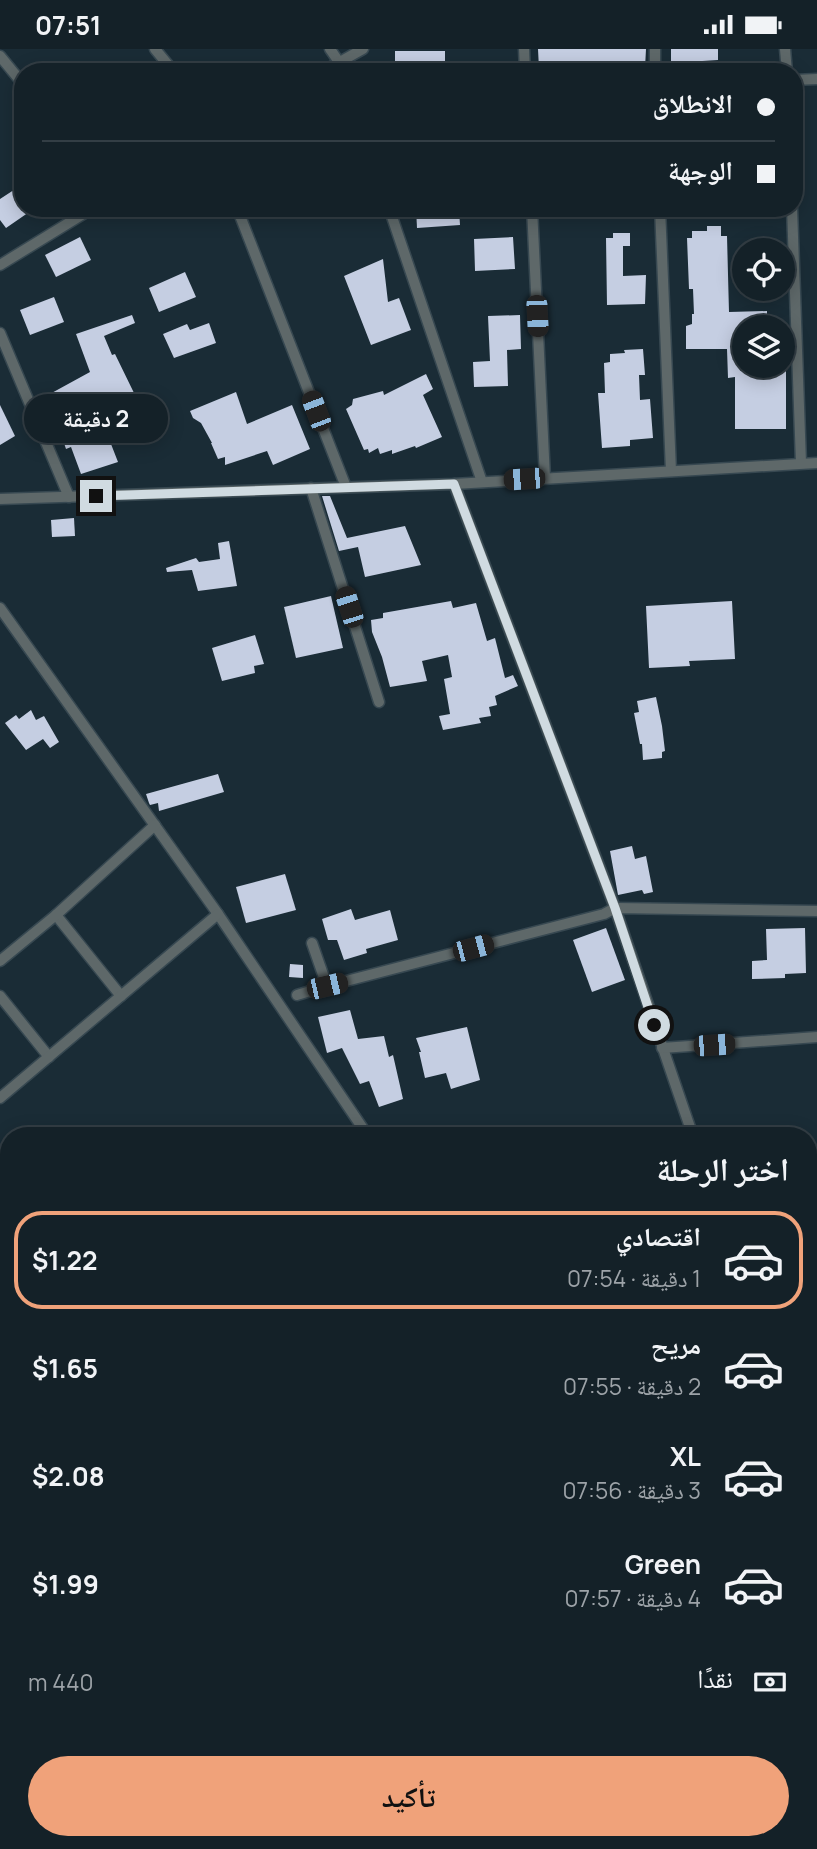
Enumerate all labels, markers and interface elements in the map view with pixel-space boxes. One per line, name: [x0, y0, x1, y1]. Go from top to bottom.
text: 07:51: [35, 7, 102, 43]
text: الانطلاق: [653, 85, 733, 121]
text: الوجهة: [668, 152, 733, 188]
map controls: [732, 238, 795, 378]
button: locate: [732, 238, 795, 301]
car: [526, 294, 549, 338]
button: layers: [732, 315, 795, 378]
car: [299, 388, 334, 434]
callout: 2 دقيقة: [24, 395, 168, 443]
text: 2 دقيقة: [63, 402, 129, 434]
car: [503, 467, 546, 491]
route end: [80, 480, 112, 512]
car: [333, 584, 366, 630]
car: [450, 932, 497, 964]
car: [305, 971, 350, 1001]
route start: [638, 1009, 670, 1041]
car: [693, 1033, 736, 1057]
text: اختر الرحلة: [656, 1147, 789, 1191]
text: اقتصادي: [616, 1218, 701, 1254]
icon: car: [722, 1229, 785, 1292]
text: $1.22: [32, 1242, 98, 1278]
text: 1 دقيقة · 07:54: [567, 1262, 701, 1294]
text: مريح: [651, 1326, 701, 1362]
icon: car: [722, 1337, 785, 1400]
text: $1.65: [32, 1350, 98, 1386]
text: 2 دقيقة · 07:55: [563, 1370, 701, 1402]
text: XL: [670, 1438, 701, 1474]
icon: car: [722, 1445, 785, 1508]
text: $2.08: [32, 1458, 105, 1494]
text: 3 دقيقة · 07:56: [562, 1474, 701, 1506]
text: Green: [625, 1546, 701, 1582]
icon: car: [722, 1553, 785, 1616]
text: $1.99: [32, 1566, 99, 1602]
text: 4 دقيقة · 07:57: [564, 1582, 701, 1614]
text: نقدًا: [697, 1660, 733, 1696]
icon: cash: [751, 1663, 789, 1701]
text: 440 m: [28, 1666, 94, 1698]
button: تأكيد: [28, 1756, 789, 1836]

